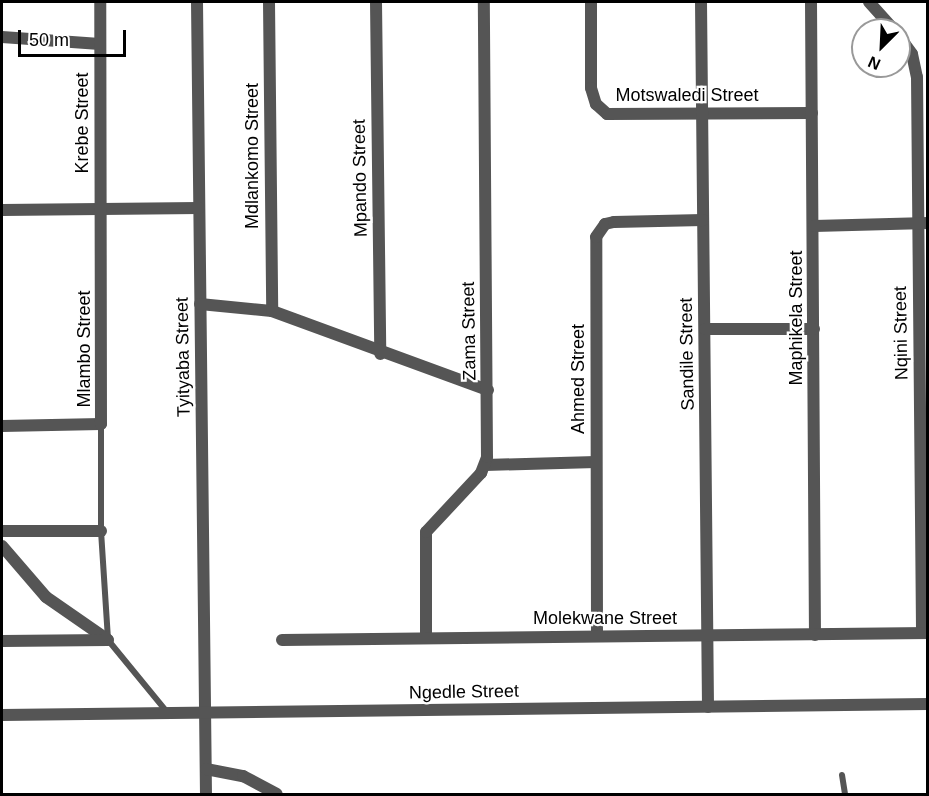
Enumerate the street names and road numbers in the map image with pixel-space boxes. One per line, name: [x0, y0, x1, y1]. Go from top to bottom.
street label: Krebe Street: [71, 72, 93, 174]
street label: Mdlankomo Street: [241, 83, 263, 229]
street label: Motswaledi Street: [615, 84, 759, 106]
street label: Mpando Street: [348, 119, 372, 237]
street label: Maphikela Street: [785, 250, 807, 386]
street label: Zama Street: [457, 281, 481, 381]
street label: Nqini Street: [889, 286, 913, 380]
street label: Mlambo Street: [73, 290, 95, 408]
street label: Tyityaba Street: [171, 297, 195, 417]
street label: Sandile Street: [675, 297, 699, 411]
street label: Ahmed Street: [567, 324, 589, 434]
street label: Molekwane Street: [533, 607, 677, 629]
street label: Ngedle Street: [409, 680, 519, 704]

